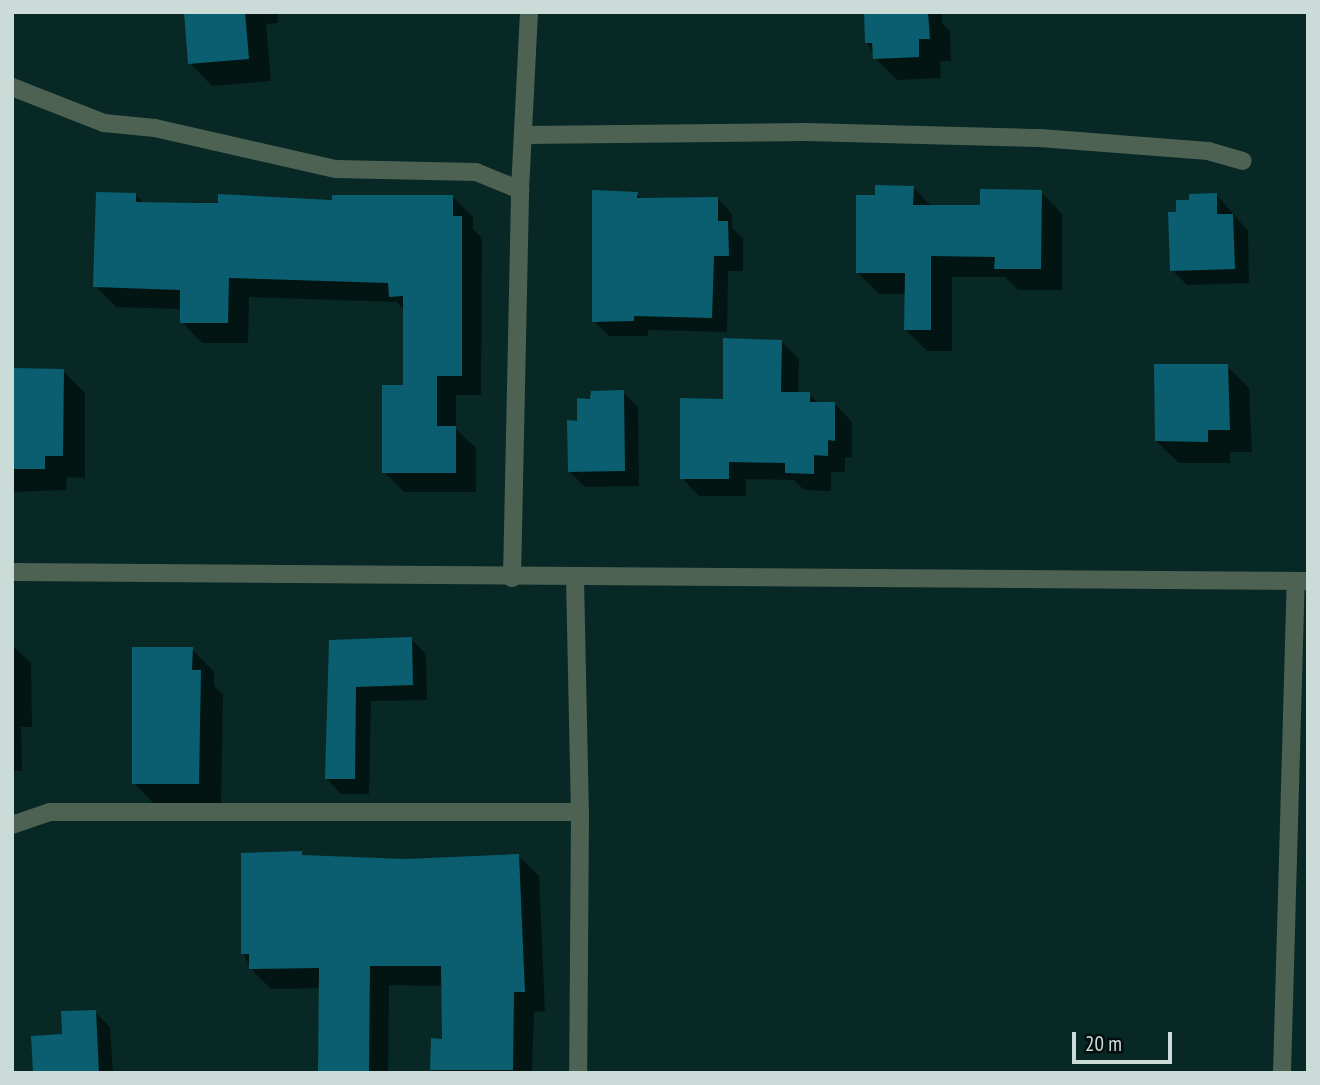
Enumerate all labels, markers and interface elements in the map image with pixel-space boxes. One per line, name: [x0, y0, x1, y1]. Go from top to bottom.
scale bar: [1075, 1018, 1175, 1062]
text: 20 m: [1085, 1030, 1122, 1057]

